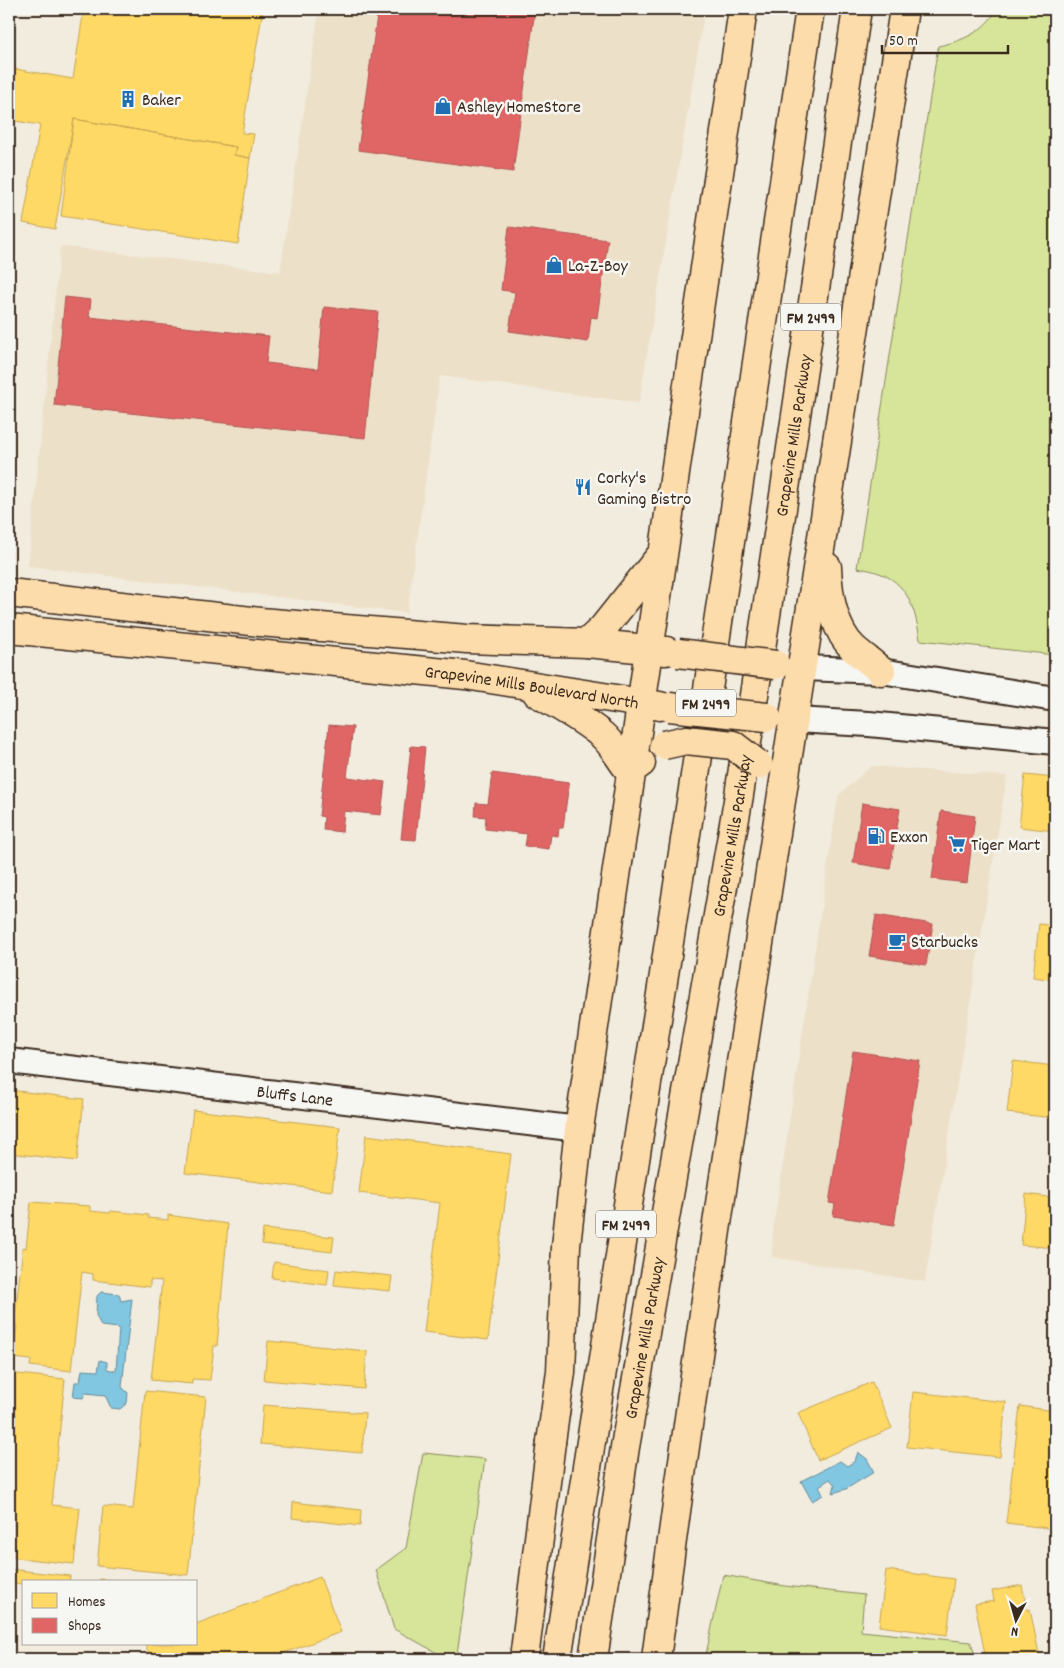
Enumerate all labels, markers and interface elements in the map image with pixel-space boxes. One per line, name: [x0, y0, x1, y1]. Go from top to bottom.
scale bar: [882, 22, 1008, 54]
text: 50 m: [889, 31, 918, 53]
building icon: Baker: [118, 89, 138, 109]
place label: Baker: [142, 89, 181, 114]
shop icon: Ashley HomeStore: [433, 96, 453, 116]
place label: Ashley HomeStore: [457, 96, 581, 121]
shop icon: La-Z-Boy: [544, 255, 564, 275]
place label: La-Z-Boy: [568, 255, 629, 280]
road number: FM 2499: [781, 304, 841, 330]
street label: Grapevine Mills Parkway: [771, 352, 820, 519]
place label: Corky's Gaming Bistro: [597, 467, 691, 513]
restaurant icon: Corky's Gaming Bistro: [573, 477, 593, 497]
street label: Grapevine Mills Boulevard North: [423, 661, 640, 717]
road number: FM 2499: [676, 690, 736, 716]
street label: Grapevine Mills Parkway: [708, 753, 760, 919]
fuel station icon: Exxon: [866, 826, 886, 846]
place label: Exxon: [890, 826, 928, 851]
supermarket icon: Tiger Mart: [947, 834, 967, 854]
place label: Tiger Mart: [971, 834, 1041, 859]
cafe icon: Starbucks: [887, 931, 907, 951]
place label: Starbucks: [911, 931, 978, 956]
street label: Bluffs Lane: [255, 1081, 334, 1115]
road number: FM 2499: [596, 1210, 656, 1238]
street label: Grapevine Mills Parkway: [620, 1255, 673, 1421]
legend: [22, 1580, 198, 1646]
text: Homes: [68, 1592, 106, 1614]
north arrow: [992, 1596, 1042, 1646]
text: Shops: [68, 1616, 101, 1638]
text: N: [1010, 1621, 1019, 1641]

